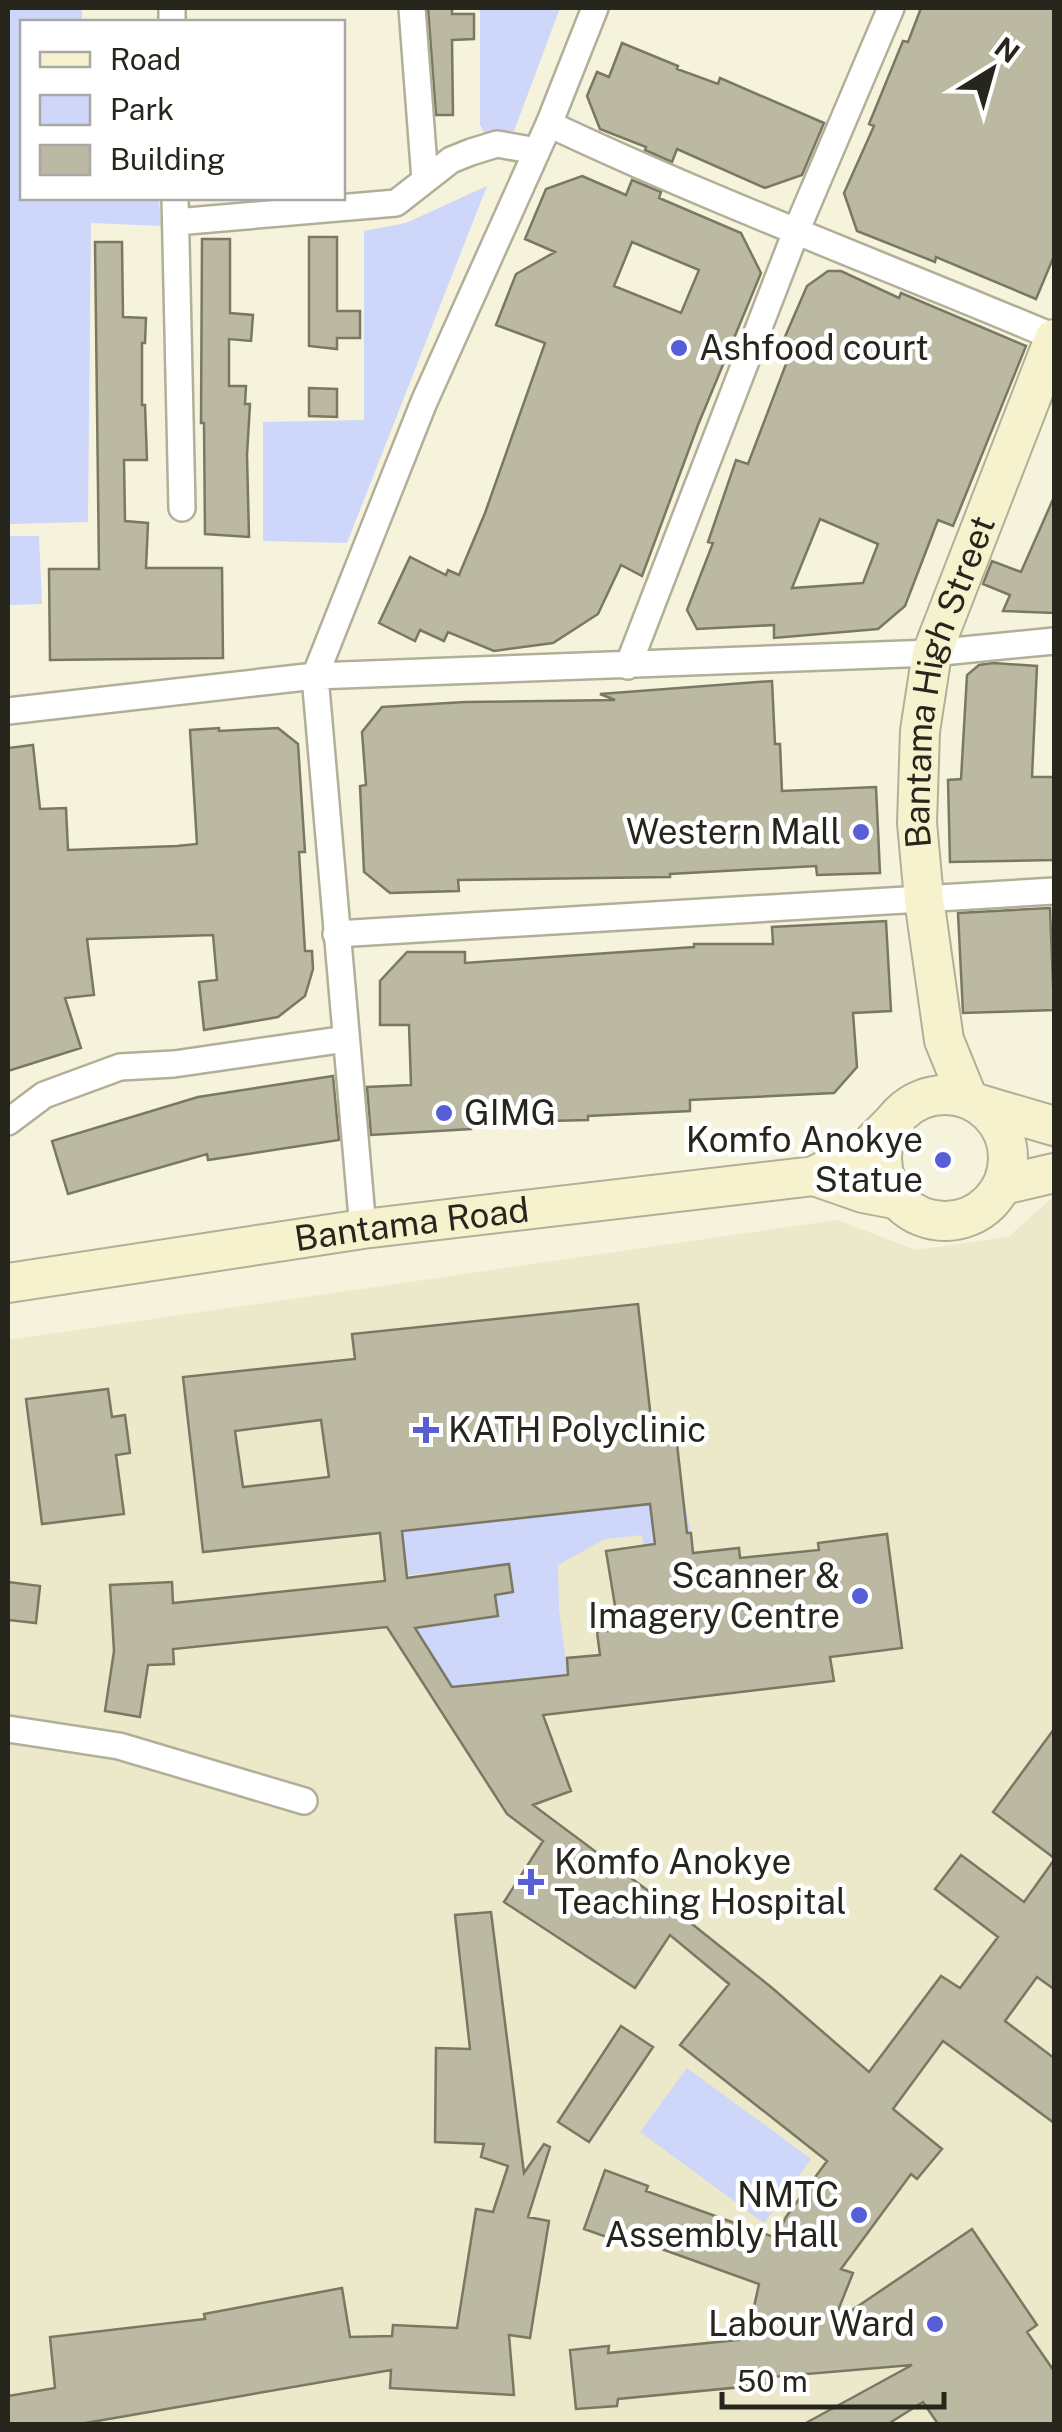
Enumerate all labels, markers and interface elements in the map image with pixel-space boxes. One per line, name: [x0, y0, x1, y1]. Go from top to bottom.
legend: [20, 20, 345, 200]
north arrow: [942, 20, 1042, 120]
text: N: [989, 30, 1026, 69]
text: Road: [110, 41, 181, 77]
text: Park: [110, 91, 174, 127]
text: Building: [110, 141, 225, 177]
place label: Ashfood court: [699, 327, 929, 368]
marker: Ashfood court: [668, 337, 690, 359]
street label: Bantama High Street: [896, 510, 1003, 850]
place label: Western Mall: [626, 811, 841, 852]
marker: Western Mall: [850, 821, 872, 843]
place label: GIMG: [464, 1092, 556, 1133]
marker: GIMG: [433, 1102, 455, 1124]
place label: Komfo Anokye Statue: [686, 1119, 923, 1200]
marker: Komfo Anokye Statue: [932, 1149, 954, 1171]
street label: Bantama Road: [291, 1189, 531, 1259]
place label: KATH Polyclinic: [448, 1409, 706, 1450]
marker: KATH Polyclinic: [413, 1417, 439, 1443]
place label: Scanner & Imagery Centre: [588, 1555, 840, 1636]
marker: Scanner & Imagery Centre: [849, 1585, 871, 1607]
place label: Komfo Anokye Teaching Hospital: [554, 1841, 847, 1922]
marker: Komfo Anokye Teaching Hospital: [518, 1869, 544, 1895]
place label: NMTC Assembly Hall: [605, 2174, 839, 2255]
marker: NMTC Assembly Hall: [848, 2204, 870, 2226]
place label: Labour Ward: [708, 2303, 915, 2344]
marker: Labour Ward: [924, 2313, 946, 2335]
scale bar: [722, 2347, 944, 2409]
text: 50 m: [737, 2363, 808, 2399]

